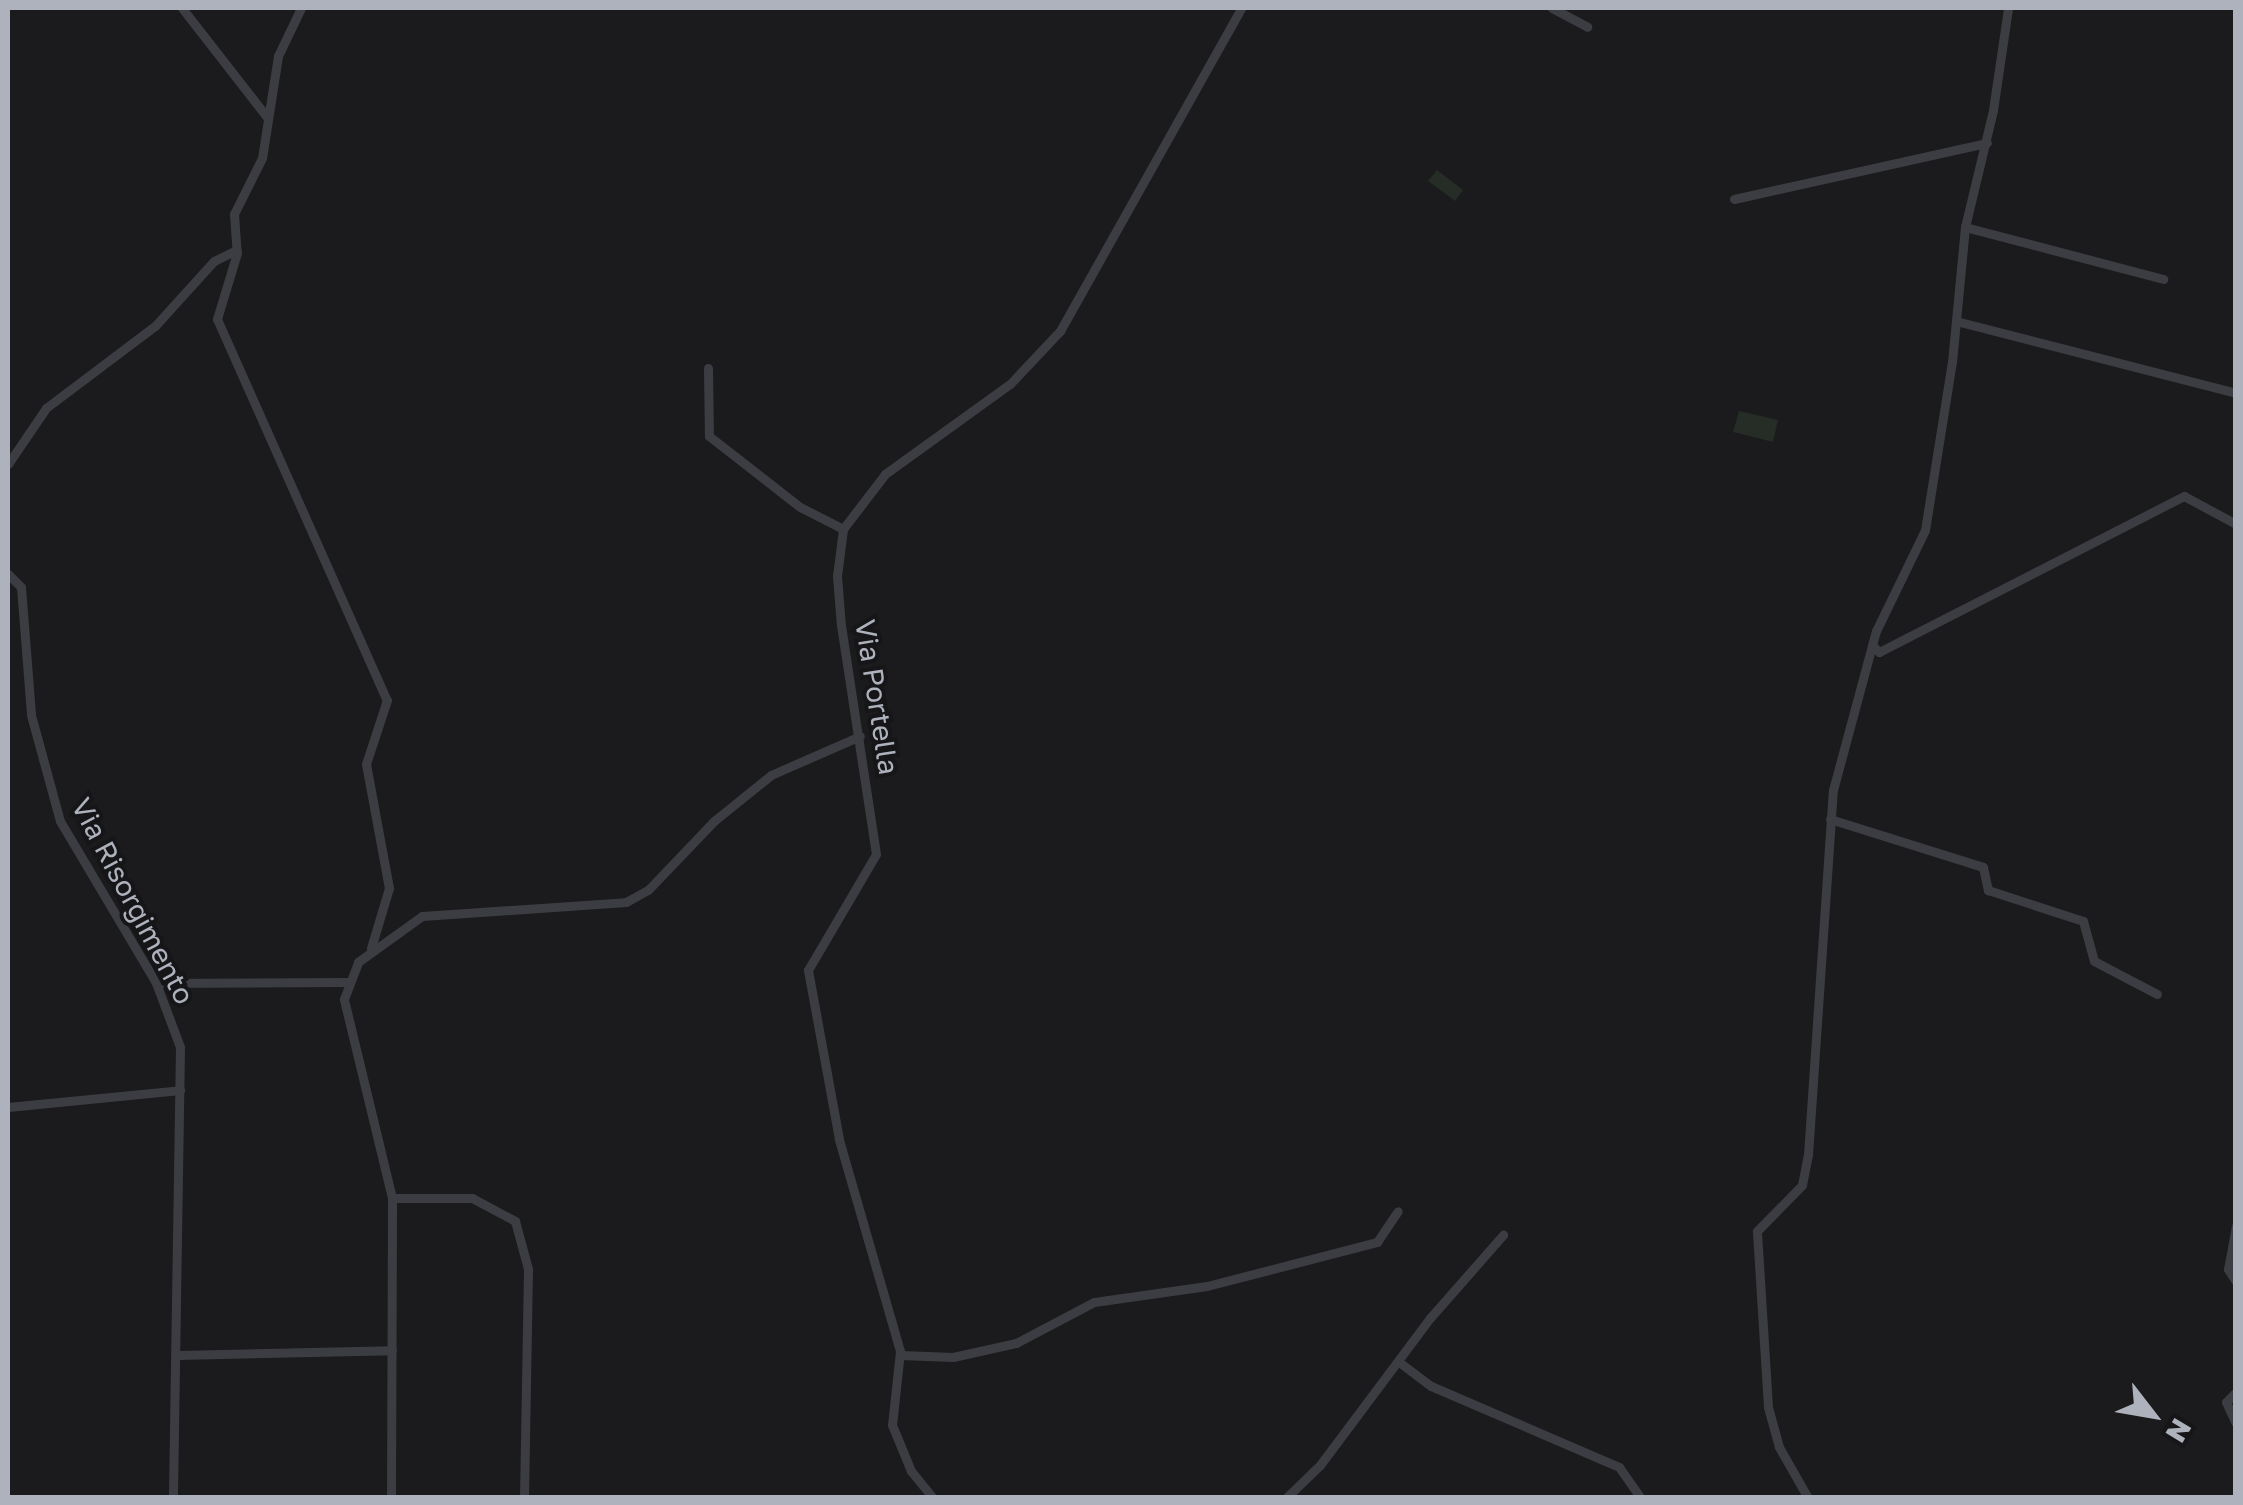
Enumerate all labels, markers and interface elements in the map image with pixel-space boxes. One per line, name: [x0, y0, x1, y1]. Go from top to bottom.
street label: Via Portella: [848, 617, 906, 777]
street label: Via Risorgimento: [65, 792, 201, 1010]
north arrow: [2103, 1365, 2203, 1465]
text: N: [2160, 1413, 2199, 1448]

